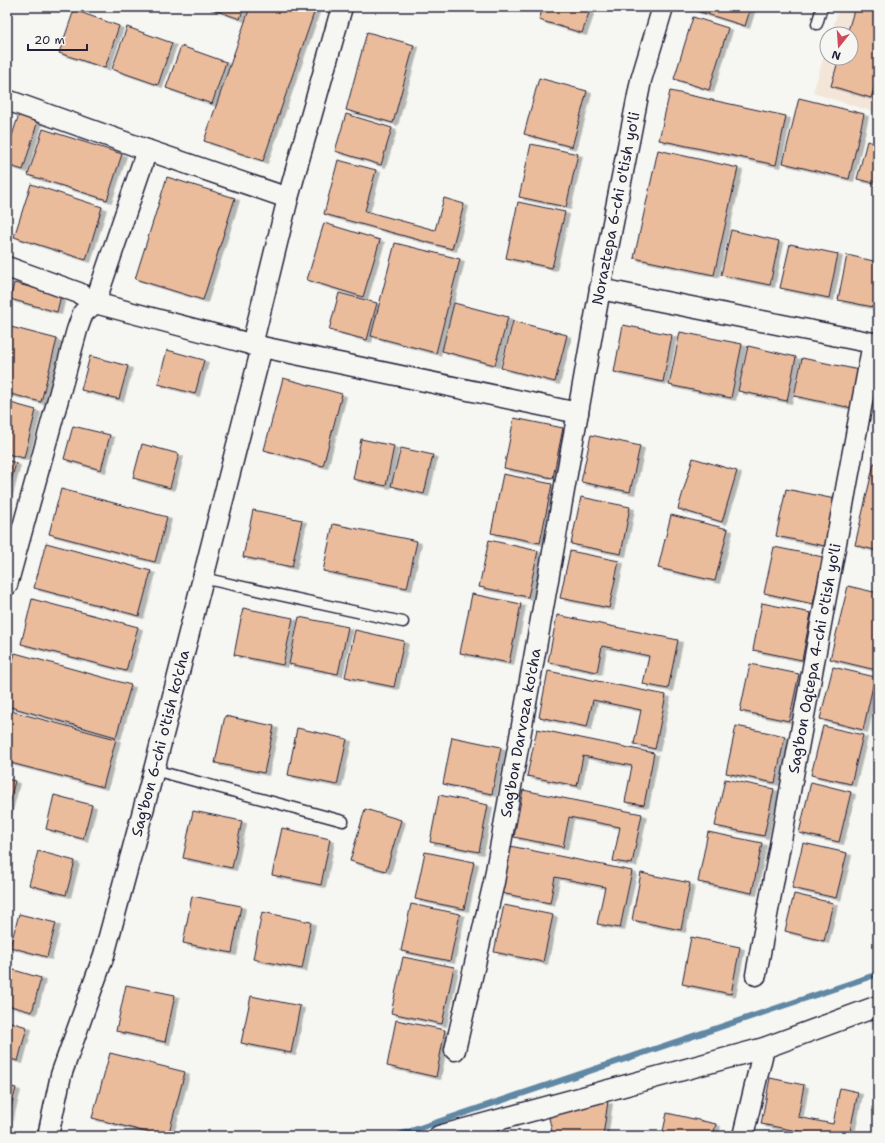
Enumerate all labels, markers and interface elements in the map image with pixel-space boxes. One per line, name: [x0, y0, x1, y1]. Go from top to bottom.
scale bar: [28, 26, 87, 52]
north arrow: [819, 26, 859, 66]
text: 20 m: [34, 32, 65, 48]
text: N: [830, 47, 843, 64]
street label: Noraztepa 6-chi o'tish yo'li: [587, 110, 645, 307]
street label: Sag'bon Oqtepa 4-chi o'tish yo'li: [784, 542, 846, 775]
street label: Sag'bon Darvoza ko'cha: [496, 646, 546, 819]
street label: Sag'bon 6-chi o'tish ko'cha: [126, 647, 194, 839]

